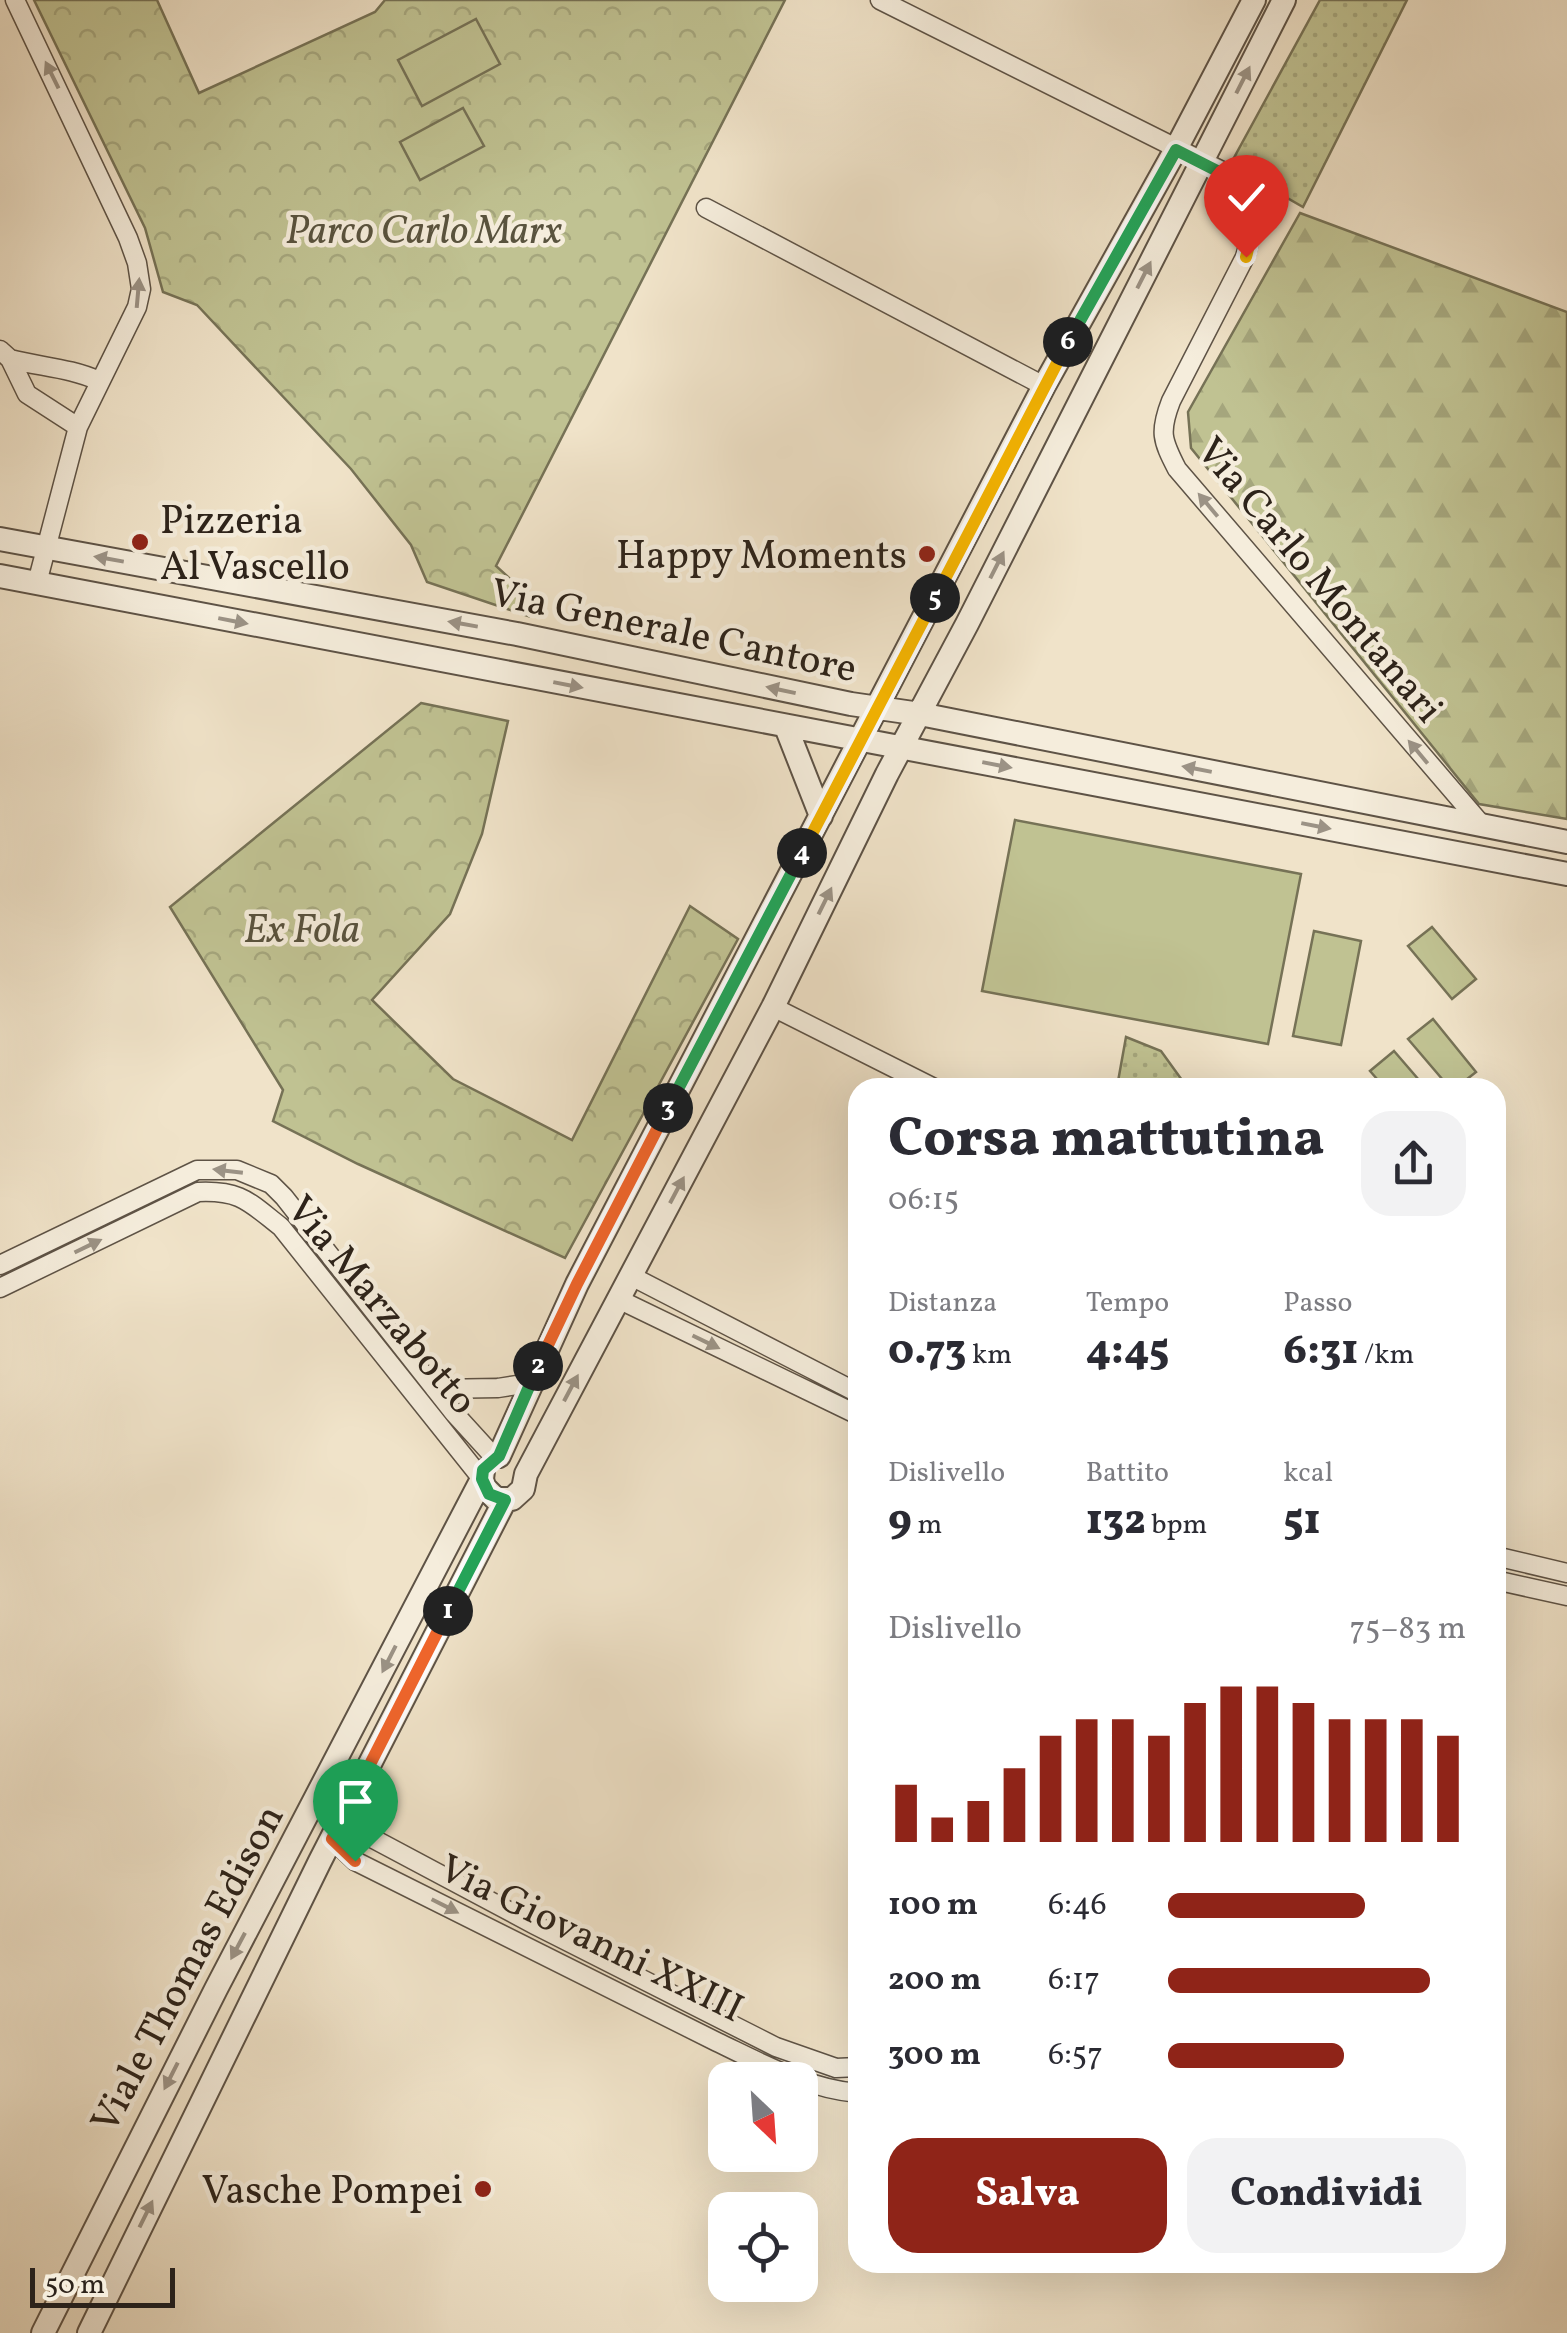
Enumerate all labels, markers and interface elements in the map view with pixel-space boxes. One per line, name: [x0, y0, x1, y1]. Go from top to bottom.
one-way arrow: [43, 61, 60, 90]
one-way arrow: [1234, 66, 1251, 95]
pin: [1204, 155, 1289, 258]
icon: check: [1219, 170, 1274, 225]
park label: Parco Carlo Marx: [285, 205, 563, 261]
one-way arrow: [1135, 261, 1152, 290]
one-way arrow: [130, 277, 146, 308]
pin: 6: [1043, 317, 1093, 367]
text: 6: [1060, 322, 1076, 361]
street label: Via Carlo Montanari: [1182, 427, 1454, 737]
one-way arrow: [1197, 492, 1219, 517]
place label: Pizzeria Al Vascello: [160, 495, 350, 597]
place label: Happy Moments: [616, 530, 907, 586]
marker: Pizzeria Al Vascello: [129, 531, 151, 553]
marker: Happy Moments: [916, 543, 938, 565]
one-way arrow: [92, 551, 124, 566]
one-way arrow: [988, 551, 1005, 580]
street label: Via Generale Cantore: [485, 567, 861, 699]
pin: 5: [910, 573, 960, 623]
text: 5: [928, 578, 942, 617]
one-way arrow: [218, 613, 249, 629]
one-way arrow: [446, 616, 478, 631]
one-way arrow: [553, 678, 584, 693]
one-way arrow: [765, 681, 796, 697]
one-way arrow: [1408, 740, 1430, 765]
one-way arrow: [982, 758, 1013, 774]
one-way arrow: [1181, 760, 1212, 776]
one-way arrow: [1301, 819, 1332, 835]
pin: 4: [777, 828, 827, 878]
text: 4: [794, 833, 810, 872]
one-way arrow: [816, 886, 833, 915]
park label: Ex Fola: [244, 904, 360, 960]
pin: 3: [643, 1083, 693, 1133]
text: 3: [661, 1088, 675, 1127]
text: Corsa mattutina: [888, 1103, 1324, 1179]
button: share: [1361, 1111, 1466, 1216]
one-way arrow: [212, 1163, 244, 1179]
one-way arrow: [668, 1175, 685, 1204]
text: 06:15: [888, 1179, 959, 1223]
street label: Via Marzabotto: [271, 1185, 488, 1428]
one-way arrow: [74, 1237, 103, 1254]
text: Distanza: [888, 1284, 997, 1323]
text: Tempo: [1086, 1284, 1169, 1323]
text: Passo: [1283, 1284, 1352, 1323]
text: 0.73: [888, 1323, 966, 1382]
text: 4:45: [1086, 1323, 1169, 1382]
text: 6:31: [1283, 1323, 1358, 1382]
one-way arrow: [691, 1333, 720, 1350]
text: km: [966, 1336, 1012, 1375]
text: /km: [1358, 1336, 1414, 1375]
pin: 2: [513, 1341, 563, 1391]
text: 2: [531, 1346, 545, 1385]
one-way arrow: [563, 1374, 580, 1403]
text: Dislivello: [888, 1454, 1005, 1493]
text: Battito: [1086, 1454, 1169, 1493]
text: kcal: [1283, 1454, 1333, 1493]
text: 9: [888, 1493, 912, 1552]
text: 132: [1086, 1493, 1146, 1552]
text: 51: [1283, 1493, 1321, 1552]
text: m: [912, 1506, 942, 1545]
text: bpm: [1146, 1506, 1207, 1545]
pin: 1: [423, 1586, 473, 1636]
text: 1: [442, 1591, 454, 1630]
text: Dislivello: [888, 1608, 1022, 1652]
text: 75–83 m: [1350, 1608, 1466, 1652]
one-way arrow: [381, 1644, 398, 1673]
pin: [313, 1759, 398, 1862]
icon: arrive: [328, 1774, 383, 1829]
street label: Viale Thomas Edison: [79, 1796, 300, 2144]
street label: Via Giovanni XXIII: [429, 1843, 752, 2039]
text: 100 m: [888, 1884, 978, 1928]
text: 6:46: [1048, 1884, 1107, 1928]
one-way arrow: [431, 1897, 460, 1914]
one-way arrow: [230, 1932, 247, 1961]
text: 200 m: [888, 1959, 982, 2003]
text: 6:17: [1048, 1959, 1100, 2003]
text: 300 m: [888, 2034, 981, 2078]
text: 6:57: [1048, 2034, 1103, 2078]
one-way arrow: [163, 2062, 180, 2091]
north arrow: [708, 2062, 818, 2172]
map controls: [708, 2062, 818, 2302]
button: Salva: [888, 2138, 1167, 2253]
button: Condividi: [1187, 2138, 1466, 2253]
place label: Vasche Pompei: [201, 2165, 463, 2221]
marker: Vasche Pompei: [472, 2178, 494, 2200]
button: locate: [708, 2192, 818, 2302]
one-way arrow: [138, 2199, 155, 2228]
scale bar: [30, 2263, 175, 2308]
text: 50 m: [45, 2266, 105, 2305]

